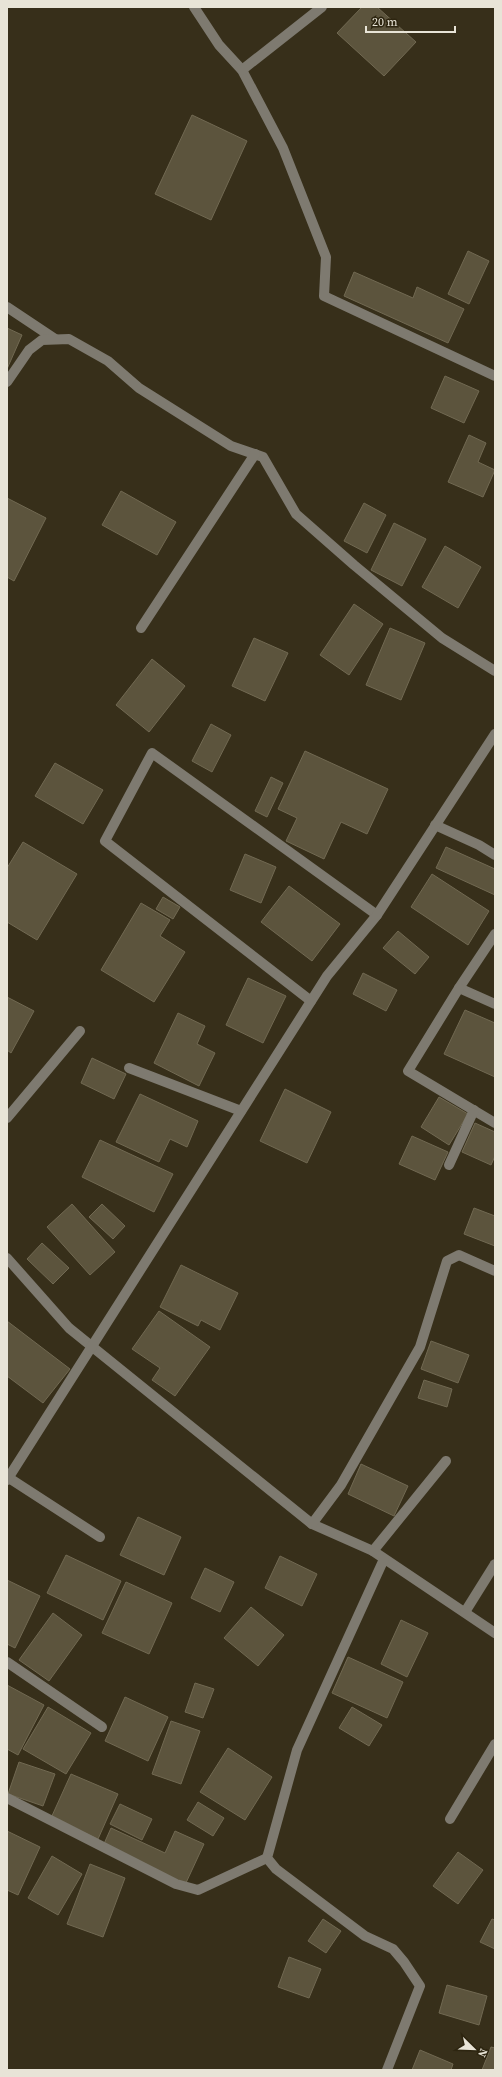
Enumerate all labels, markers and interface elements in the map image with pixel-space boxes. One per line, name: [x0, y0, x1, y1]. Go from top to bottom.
scale bar: [366, 8, 455, 34]
text: 20 m: [372, 14, 398, 30]
north arrow: [454, 2029, 494, 2069]
text: N: [474, 2046, 491, 2059]

